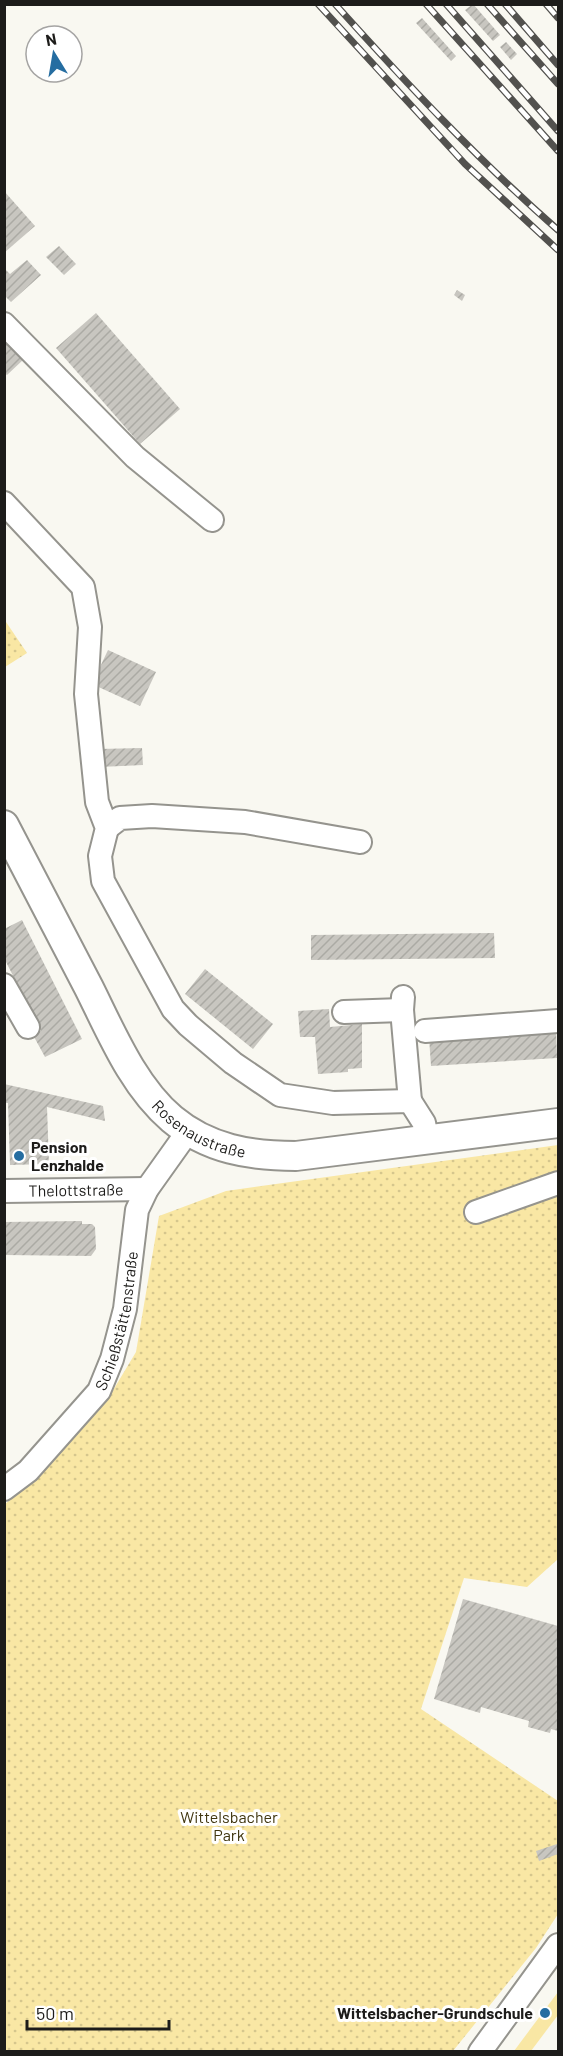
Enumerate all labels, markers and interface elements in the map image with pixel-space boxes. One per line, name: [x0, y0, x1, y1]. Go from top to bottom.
north arrow: [24, 24, 84, 84]
text: N: [44, 28, 58, 49]
street label: Rosenaustraße: [149, 1096, 247, 1161]
place label: Pension Lenzhalde: [31, 1137, 104, 1174]
marker: Pension Lenzhalde: [12, 1149, 26, 1163]
street label: Thelottstraße: [28, 1179, 124, 1200]
street label: Schießstättenstraße: [90, 1250, 141, 1393]
park label: Wittelsbacher Park: [180, 1807, 278, 1844]
scale bar: [27, 1993, 170, 2031]
text: 50 m: [36, 2002, 74, 2024]
place label: Wittelsbacher-Grundschule: [337, 2003, 533, 2022]
marker: Wittelsbacher-Grundschule: [538, 2006, 552, 2020]

